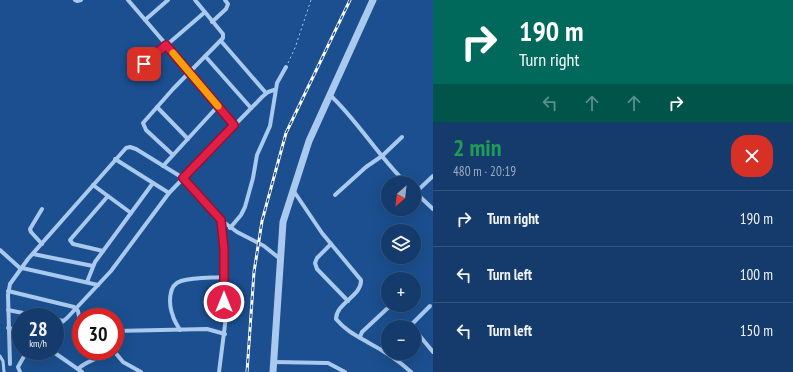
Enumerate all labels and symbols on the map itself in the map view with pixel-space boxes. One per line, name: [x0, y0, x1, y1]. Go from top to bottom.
pin: [127, 47, 161, 81]
north arrow: [381, 176, 421, 216]
position arrow: [203, 281, 245, 323]
speed limit sign: 30: [72, 308, 124, 360]

